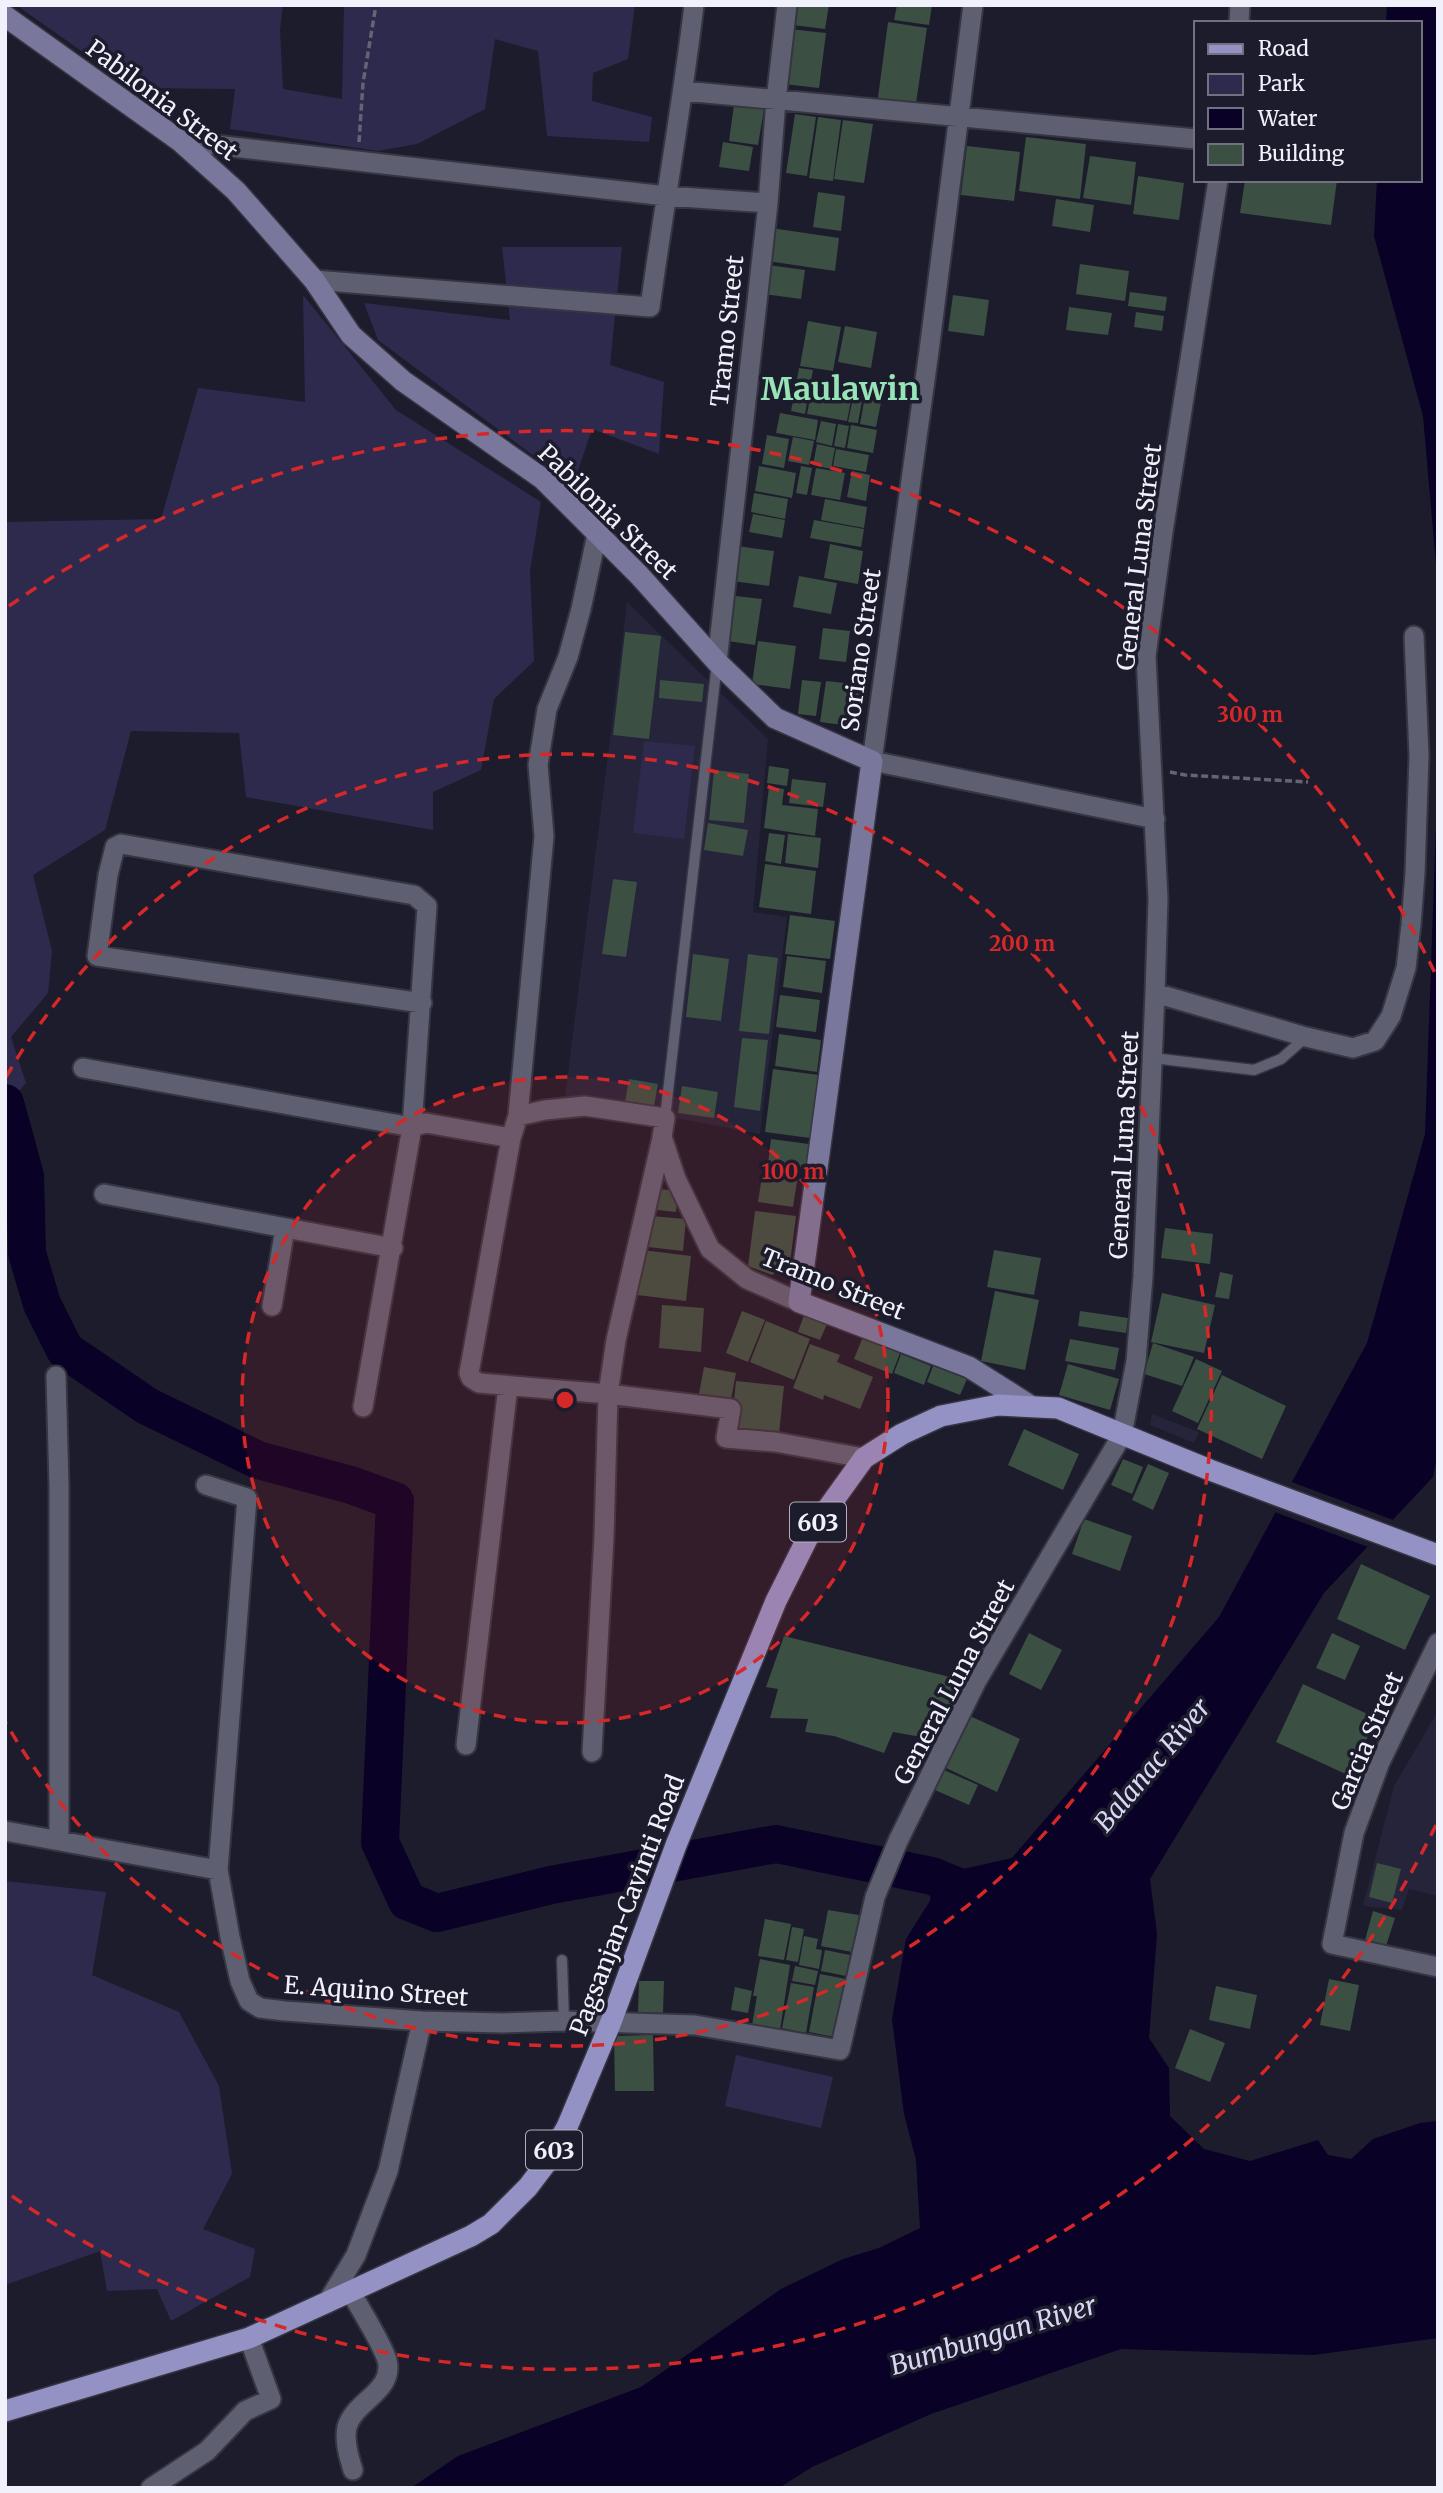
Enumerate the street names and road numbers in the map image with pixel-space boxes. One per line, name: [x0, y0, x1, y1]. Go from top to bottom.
street label: Pabilonia Street: [80, 33, 245, 168]
street label: Tramo Street: [704, 253, 750, 408]
street label: Pabilonia Street: [532, 438, 685, 587]
street label: General Luna Street: [1110, 441, 1168, 672]
street label: Soriano Street: [834, 566, 888, 733]
street label: General Luna Street: [1103, 1030, 1145, 1260]
street label: Tramo Street: [757, 1241, 910, 1327]
road number: 603: [790, 1502, 846, 1541]
street label: General Luna Street: [887, 1573, 1022, 1790]
street label: Garcia Street: [1324, 1667, 1410, 1815]
street label: Pagsanjan-Cavinti Road: [563, 1770, 691, 2040]
street label: E. Aquino Street: [283, 1969, 470, 2013]
road number: 603: [526, 2130, 582, 2170]

